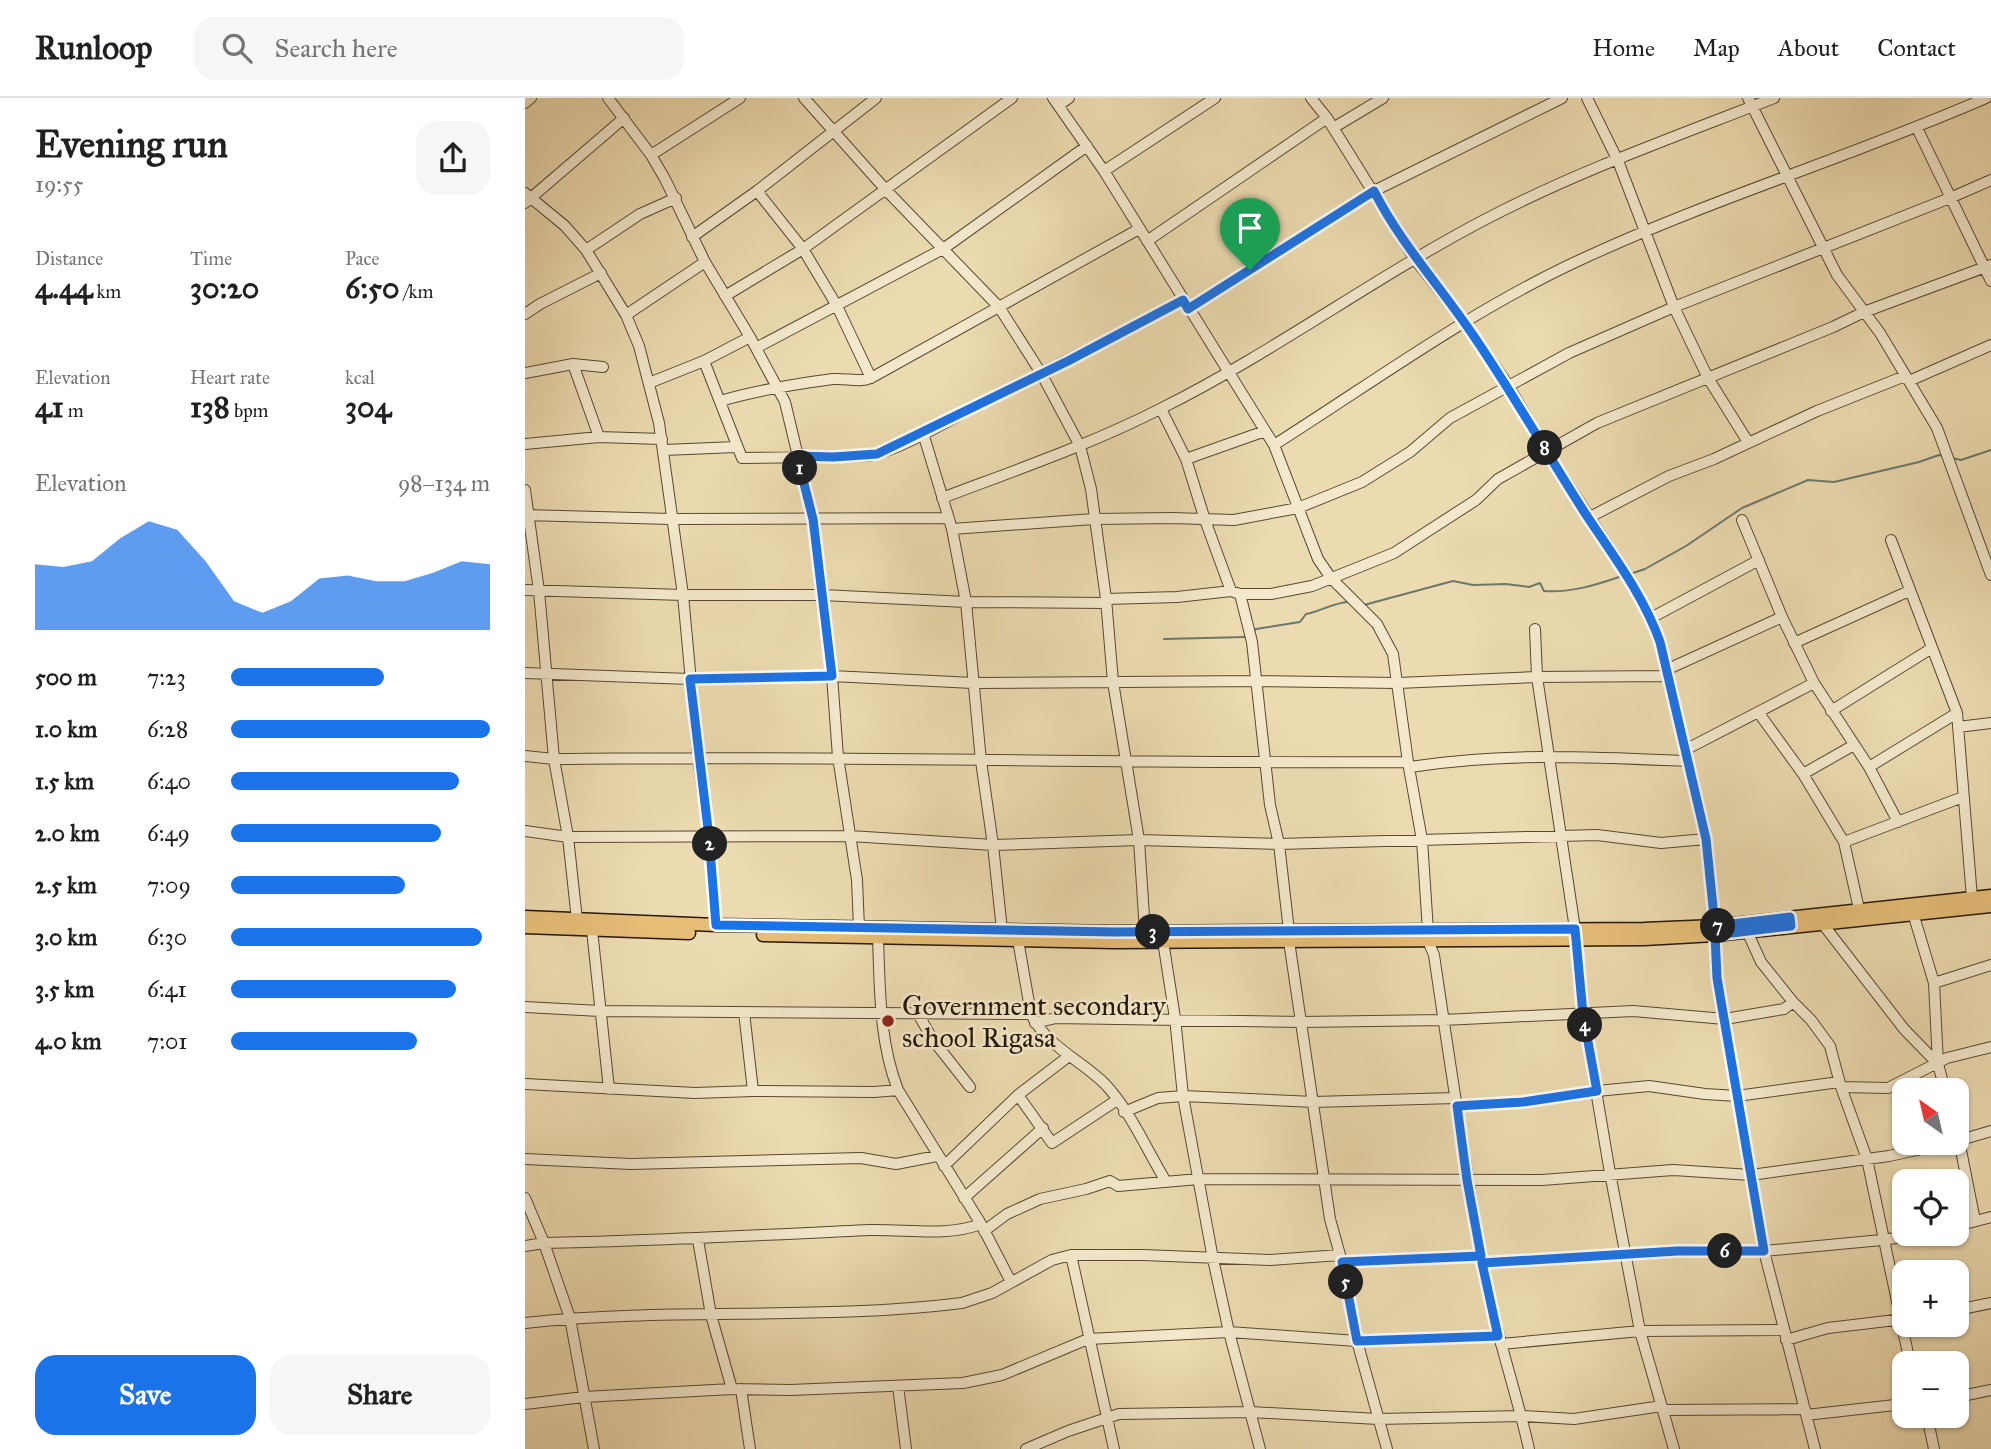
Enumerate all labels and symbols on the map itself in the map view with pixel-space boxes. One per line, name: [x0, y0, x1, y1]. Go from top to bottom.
pin: [1220, 198, 1280, 270]
pin: 8: [1527, 430, 1563, 466]
pin: 1: [783, 450, 817, 486]
pin: 2: [693, 826, 727, 862]
pin: 7: [1701, 908, 1735, 944]
pin: 3: [1135, 914, 1171, 950]
place label: Government secondary school Rigasa: [902, 988, 1167, 1055]
pin: 4: [1567, 1007, 1603, 1042]
marker: Government secondary school Rigasa: [880, 1013, 896, 1029]
north arrow: [1892, 1078, 1969, 1155]
pin: 6: [1707, 1234, 1743, 1268]
pin: 5: [1329, 1264, 1363, 1300]

